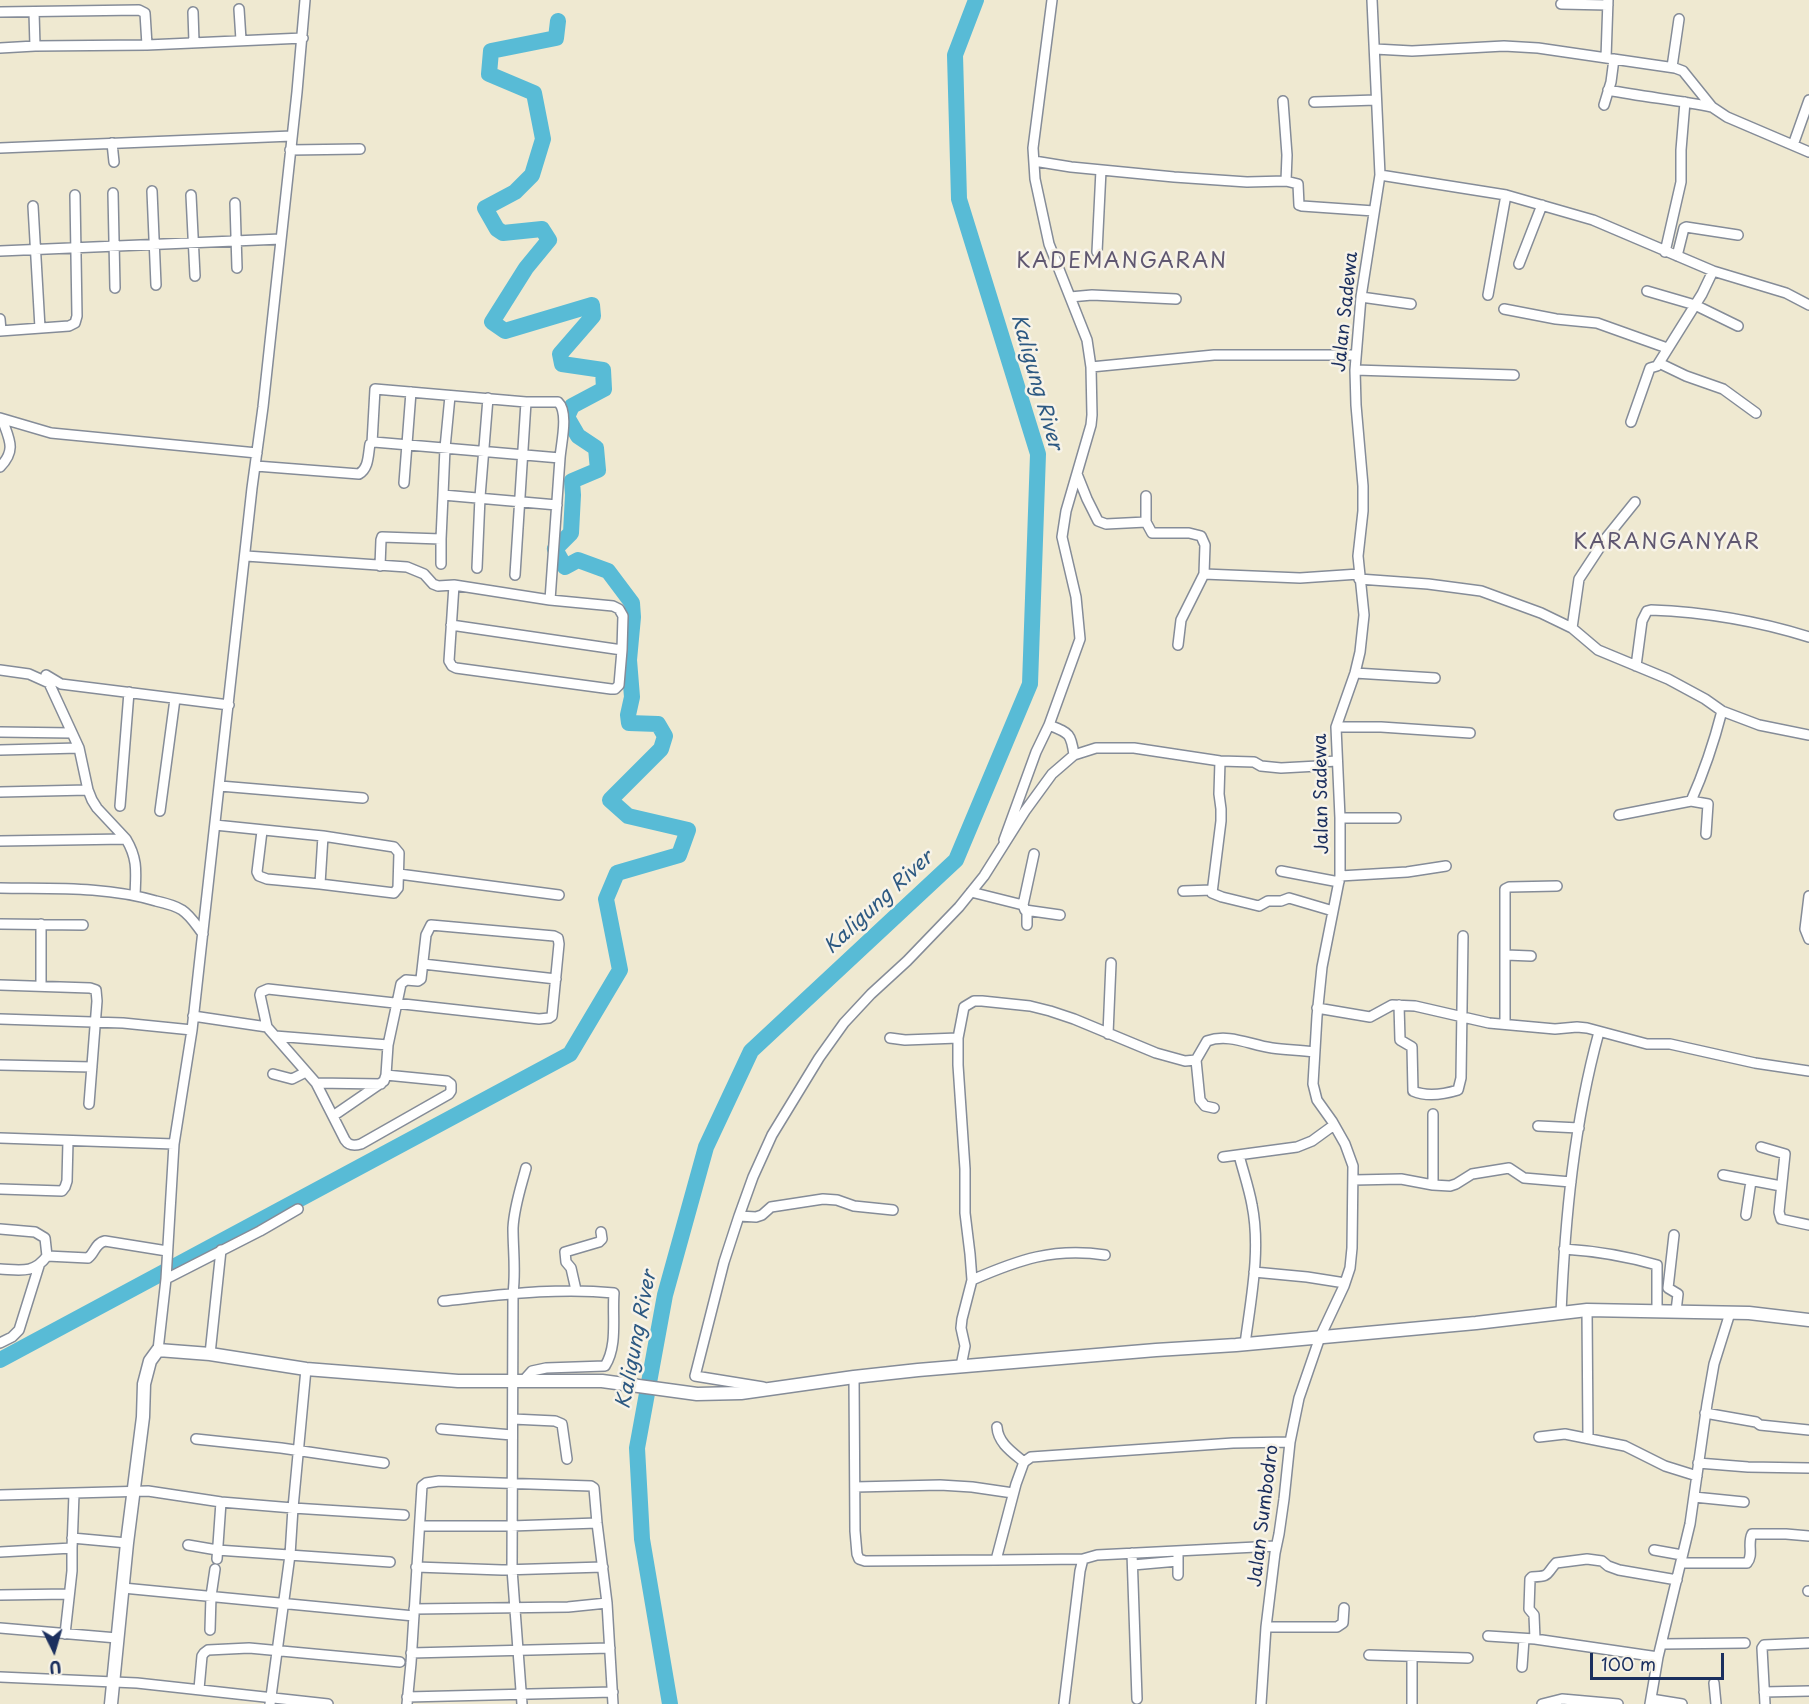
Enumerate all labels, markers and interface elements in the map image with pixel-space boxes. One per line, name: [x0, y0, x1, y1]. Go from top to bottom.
district label: KADEMANGARAN: [1018, 249, 1226, 275]
street label: Jalan Sadewa: [1329, 251, 1363, 373]
water label: Kaligung River: [1005, 311, 1067, 453]
district label: KARANGANYAR: [1574, 530, 1760, 556]
street label: Jalan Sadewa: [1310, 733, 1334, 855]
water label: Kaligung River: [820, 846, 938, 960]
water label: Kaligung River: [612, 1269, 662, 1411]
street label: Jalan Sumbodro: [1245, 1444, 1283, 1588]
north arrow: [24, 1620, 84, 1680]
scale bar: [1593, 1641, 1726, 1679]
text: 100 m: [1601, 1650, 1656, 1677]
text: U: [48, 1655, 63, 1680]

